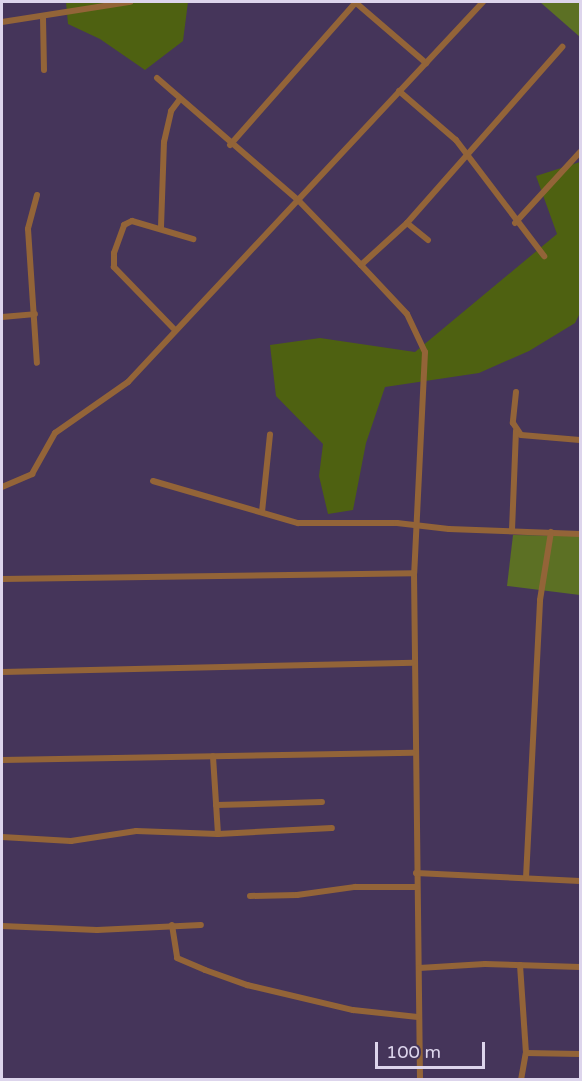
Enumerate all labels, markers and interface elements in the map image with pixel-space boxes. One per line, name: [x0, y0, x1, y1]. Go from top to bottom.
scale bar: [378, 1030, 488, 1068]
text: 100 m: [386, 1041, 441, 1063]

